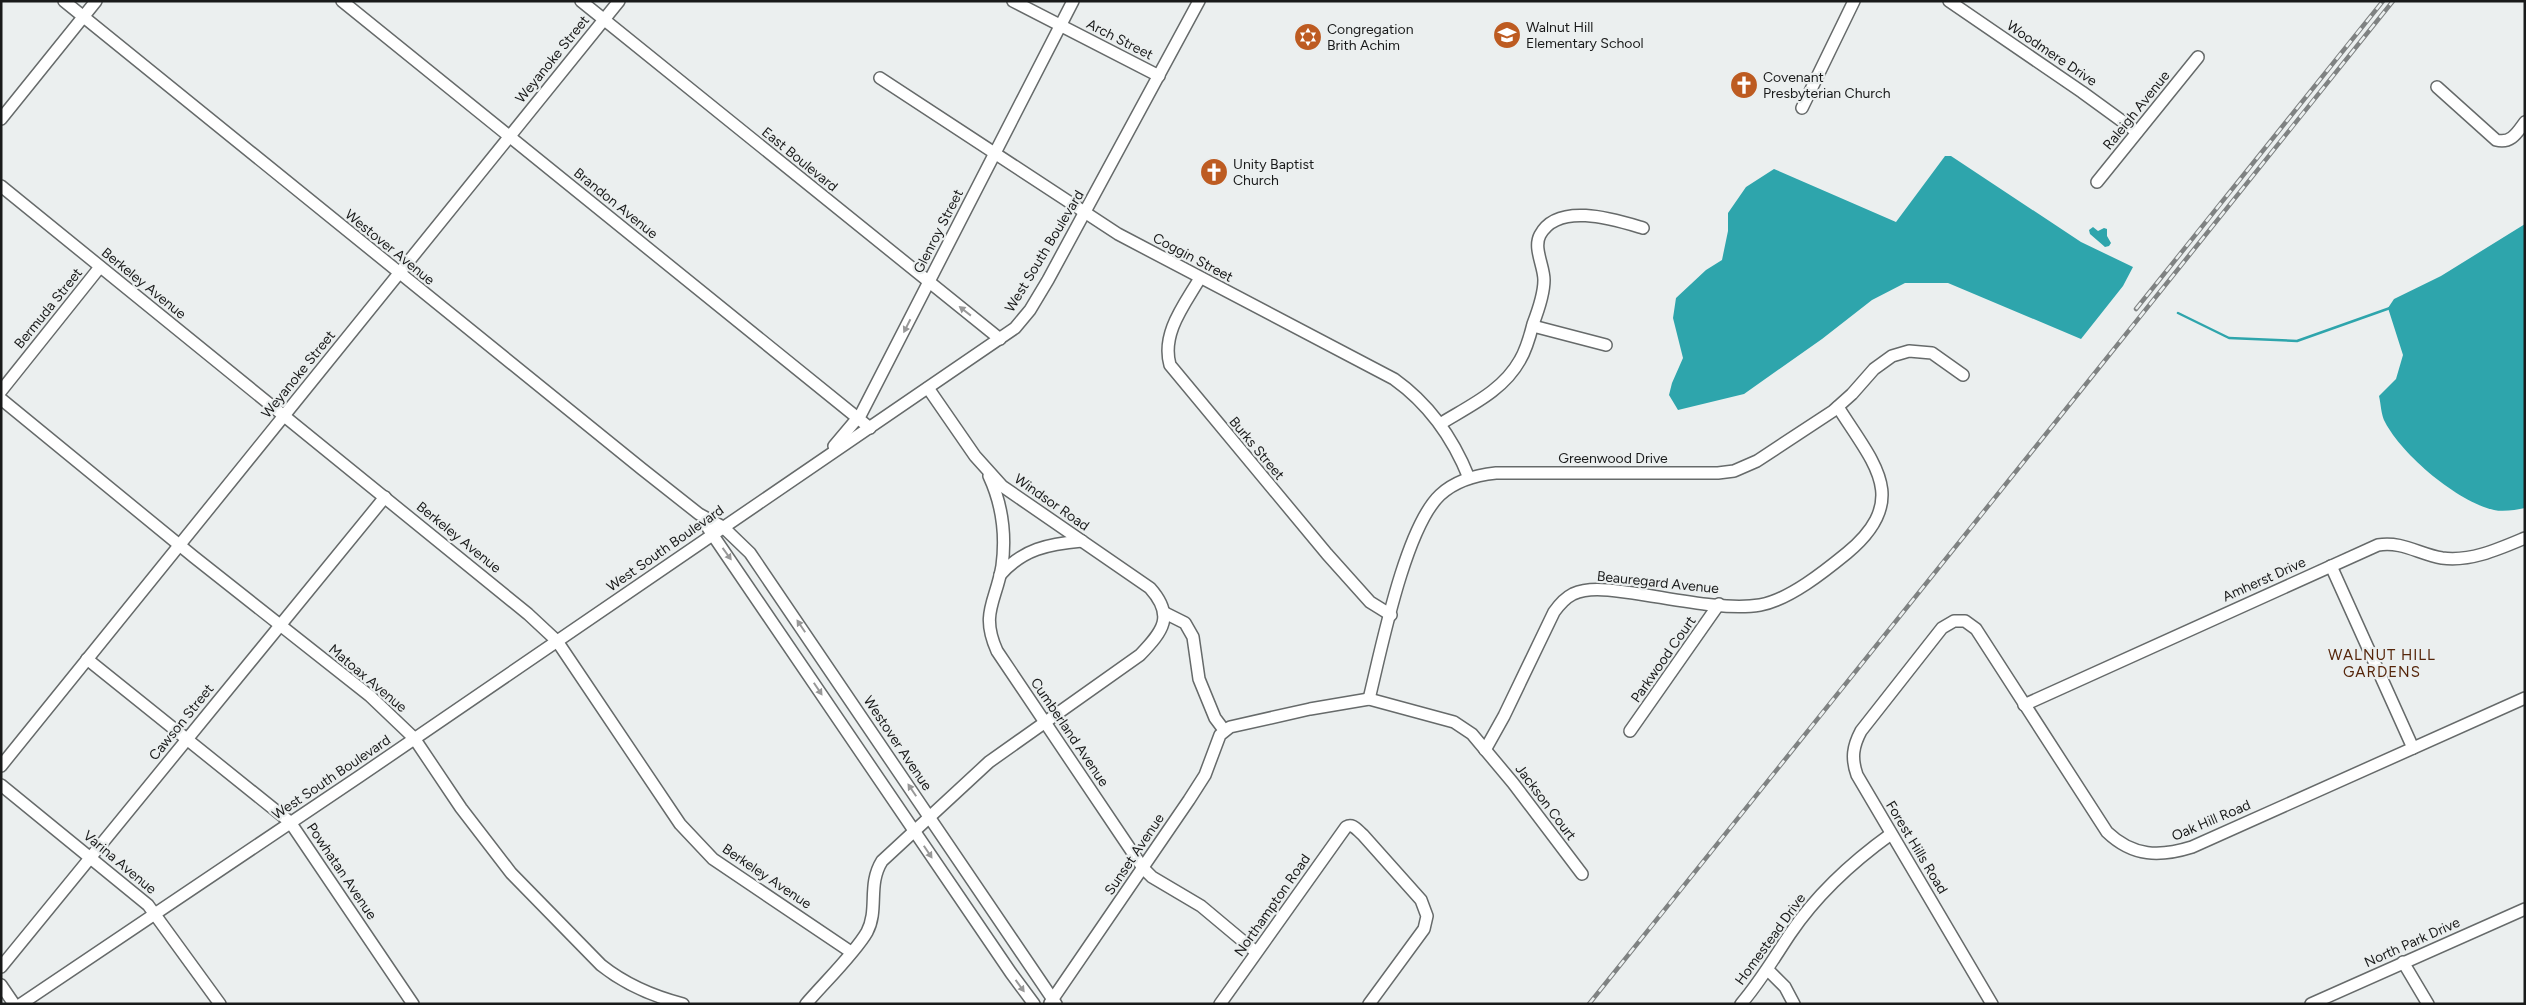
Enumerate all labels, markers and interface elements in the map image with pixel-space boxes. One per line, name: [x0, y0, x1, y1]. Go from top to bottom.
street label: Weyanoke Street: [512, 12, 593, 106]
street label: Arch Street: [1084, 15, 1156, 63]
street label: Woodmere Drive: [2003, 17, 2100, 90]
place label: Walnut Hill Elementary School: [1526, 19, 1644, 52]
school or university icon: Walnut Hill Elementary School: [1492, 20, 1522, 50]
place label: Congregation Brith Achim: [1327, 21, 1414, 54]
synagogue icon: Congregation Brith Achim: [1293, 22, 1323, 52]
street label: Raleigh Avenue: [2099, 67, 2174, 153]
place label: Covenant Presbyterian Church: [1763, 69, 1891, 102]
church icon: Covenant Presbyterian Church: [1729, 70, 1759, 100]
street label: East Boulevard: [758, 124, 841, 195]
place label: Unity Baptist Church: [1233, 156, 1314, 189]
church icon: Unity Baptist Church: [1199, 157, 1229, 187]
street label: Brandon Avenue: [570, 164, 661, 243]
street label: Glenroy Street: [910, 186, 967, 276]
street label: West South Boulevard: [1001, 187, 1088, 315]
street label: Westover Avenue: [341, 206, 438, 289]
street label: Coggin Street: [1150, 229, 1236, 286]
street label: Berkeley Avenue: [98, 244, 190, 323]
street label: Bermuda Street: [11, 265, 86, 352]
one-way arrow: [959, 305, 972, 316]
one-way arrow: [903, 318, 911, 333]
street label: Weyanoke Street: [258, 327, 339, 421]
street label: Burks Street: [1225, 413, 1288, 483]
street label: Greenwood Drive: [1558, 450, 1668, 467]
street label: Windsor Road: [1011, 470, 1093, 535]
street label: Berkeley Avenue: [413, 498, 505, 577]
street label: West South Boulevard: [603, 502, 727, 595]
one-way arrow: [721, 547, 732, 560]
street label: Amherst Drive: [2220, 553, 2309, 605]
street label: Beauregard Avenue: [1596, 568, 1720, 597]
street label: Parkwood Court: [1627, 613, 1699, 706]
one-way arrow: [796, 620, 806, 633]
street label: Matoax Avenue: [325, 641, 411, 716]
district label: WALNUT HILL GARDENS: [2328, 646, 2436, 681]
street label: Cumberland Avenue: [1027, 675, 1112, 790]
street label: Cawson Street: [145, 681, 217, 764]
one-way arrow: [813, 682, 822, 695]
street label: Westover Avenue: [860, 693, 936, 794]
street label: West South Boulevard: [269, 731, 394, 823]
street label: Jackson Court: [1512, 761, 1580, 844]
one-way arrow: [907, 783, 916, 797]
street label: Oak Hill Road: [2169, 796, 2253, 845]
street label: Forest Hills Road: [1882, 798, 1951, 897]
street label: Sunset Avenue: [1101, 810, 1168, 898]
street label: Powhatan Avenue: [303, 820, 380, 923]
street label: Varina Avenue: [80, 827, 160, 898]
street label: Berkeley Avenue: [719, 840, 815, 913]
one-way arrow: [923, 846, 933, 859]
street label: Northampton Road: [1231, 851, 1314, 960]
street label: Homestead Drive: [1732, 890, 1809, 988]
street label: North Park Drive: [2362, 914, 2463, 971]
one-way arrow: [1015, 979, 1025, 993]

